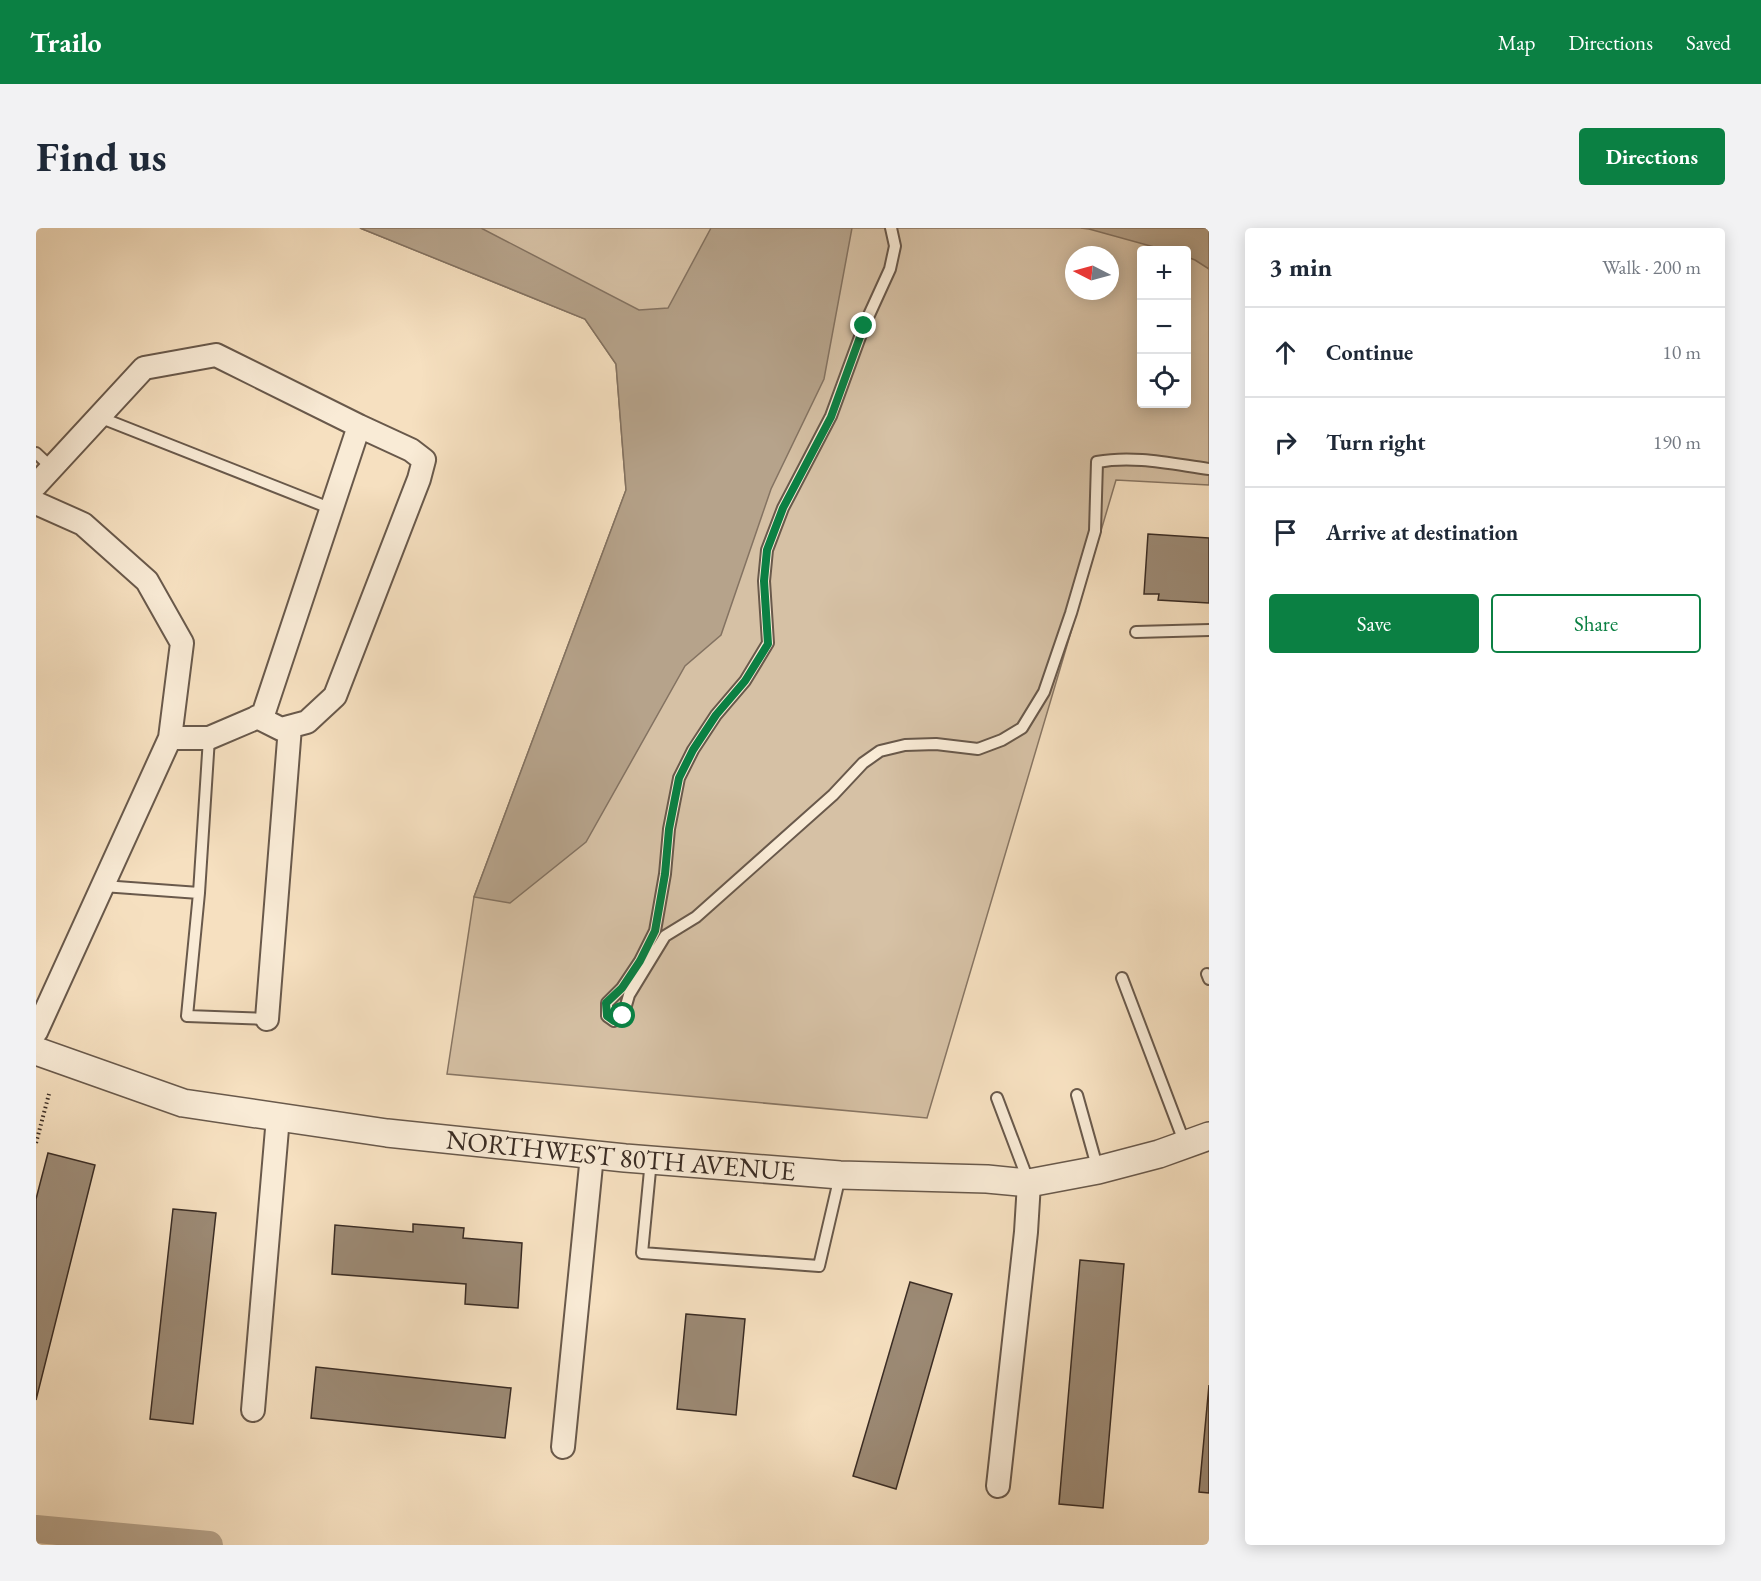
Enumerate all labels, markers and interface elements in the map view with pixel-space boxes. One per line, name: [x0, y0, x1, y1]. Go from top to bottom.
text: Trailo: [30, 24, 102, 60]
text: Map: [1498, 29, 1535, 56]
text: Directions: [1568, 29, 1653, 56]
text: Saved: [1686, 29, 1731, 56]
button: Directions: [1579, 128, 1725, 185]
text: Find us: [36, 129, 167, 184]
north arrow: [1065, 246, 1119, 300]
map controls: [1137, 246, 1191, 408]
button: +: [1137, 246, 1191, 300]
text: 3 min: [1269, 250, 1332, 284]
text: Walk · 200 m: [1602, 254, 1701, 280]
button: −: [1137, 300, 1191, 354]
route end: [850, 312, 876, 338]
icon: ahead: [1269, 336, 1302, 369]
text: Continue: [1326, 338, 1413, 367]
text: 10 m: [1662, 339, 1701, 365]
button: locate: [1137, 354, 1191, 408]
icon: right: [1269, 426, 1302, 459]
text: Turn right: [1326, 428, 1425, 457]
text: 190 m: [1653, 429, 1701, 455]
icon: arrive: [1269, 516, 1302, 549]
text: Arrive at destination: [1326, 518, 1518, 547]
button: Save: [1269, 594, 1479, 653]
button: Share: [1491, 594, 1701, 653]
route start: [609, 1002, 635, 1028]
street label: NORTHWEST 80TH AVENUE: [444, 1121, 797, 1188]

